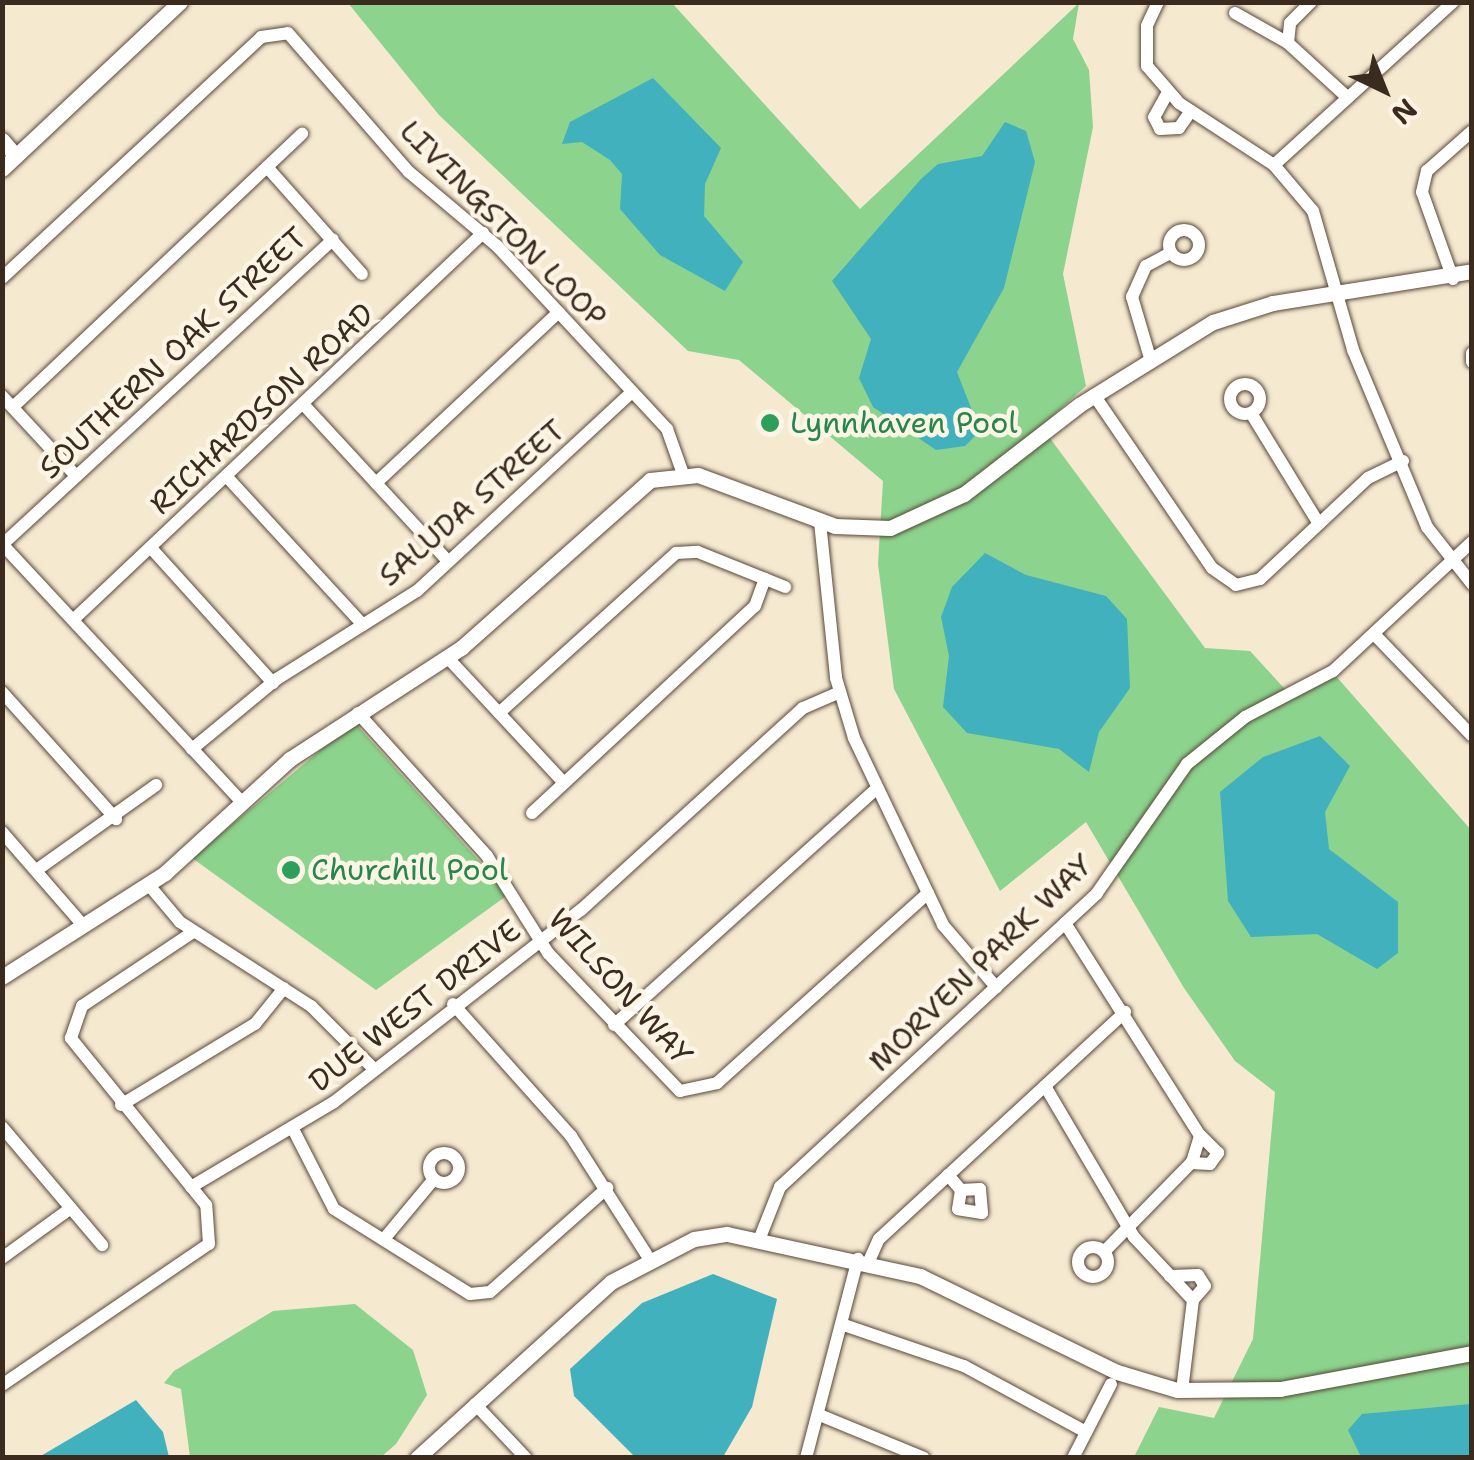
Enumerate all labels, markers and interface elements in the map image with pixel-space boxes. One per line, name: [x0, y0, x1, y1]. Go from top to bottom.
north arrow: [1334, 40, 1434, 140]
text: N: [1383, 90, 1426, 133]
street label: LIVINGSTON LOOP: [392, 113, 614, 335]
street label: SOUTHERN OAK STREET: [32, 220, 314, 486]
street label: RICHARDSON ROAD: [143, 296, 381, 522]
place label: Lynnhaven Pool: [790, 405, 1018, 441]
street label: SALUDA STREET: [371, 412, 573, 594]
marker: Lynnhaven Pool: [759, 412, 781, 434]
street label: MORVEN PARK WAY: [862, 847, 1100, 1079]
place label: Churchill Pool: [311, 852, 508, 888]
marker: Churchill Pool: [280, 859, 302, 881]
street label: WILSON WAY: [540, 901, 700, 1073]
street label: DUE WEST DRIVE: [302, 912, 528, 1100]

